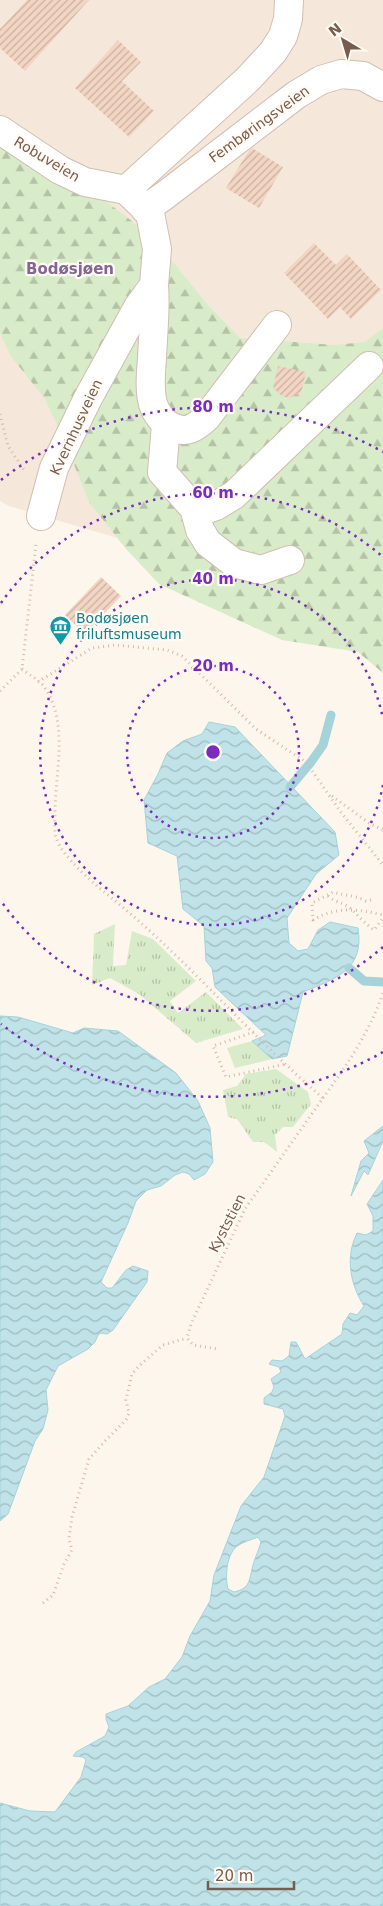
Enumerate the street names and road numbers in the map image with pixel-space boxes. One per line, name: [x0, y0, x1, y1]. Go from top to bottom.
street label: Fembøringsveien: [206, 82, 312, 166]
street label: Robuveien: [11, 133, 83, 185]
street label: Kvernhusveien: [47, 377, 105, 477]
street label: Kyststien: [205, 1191, 249, 1255]

